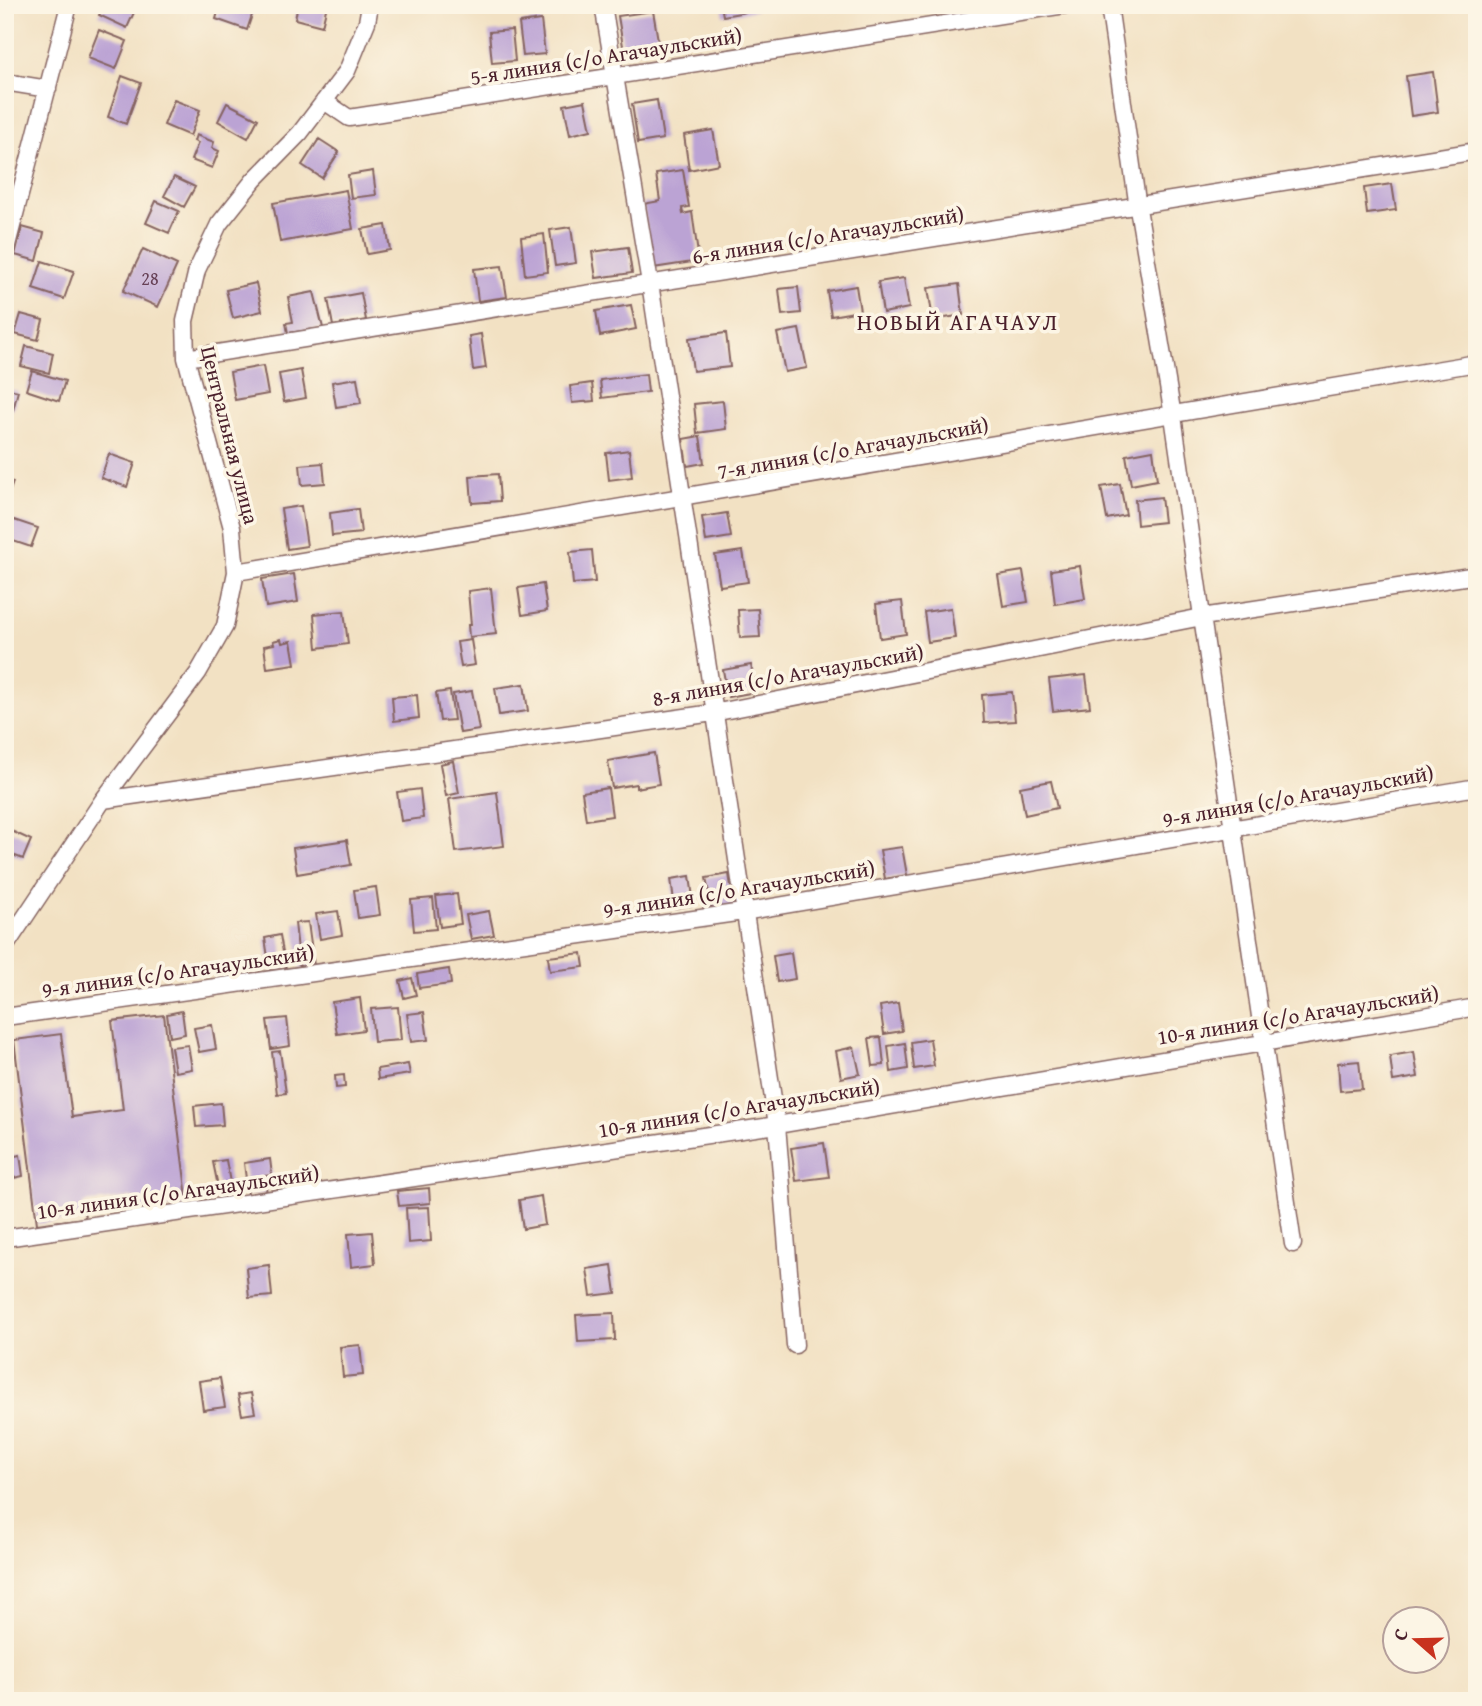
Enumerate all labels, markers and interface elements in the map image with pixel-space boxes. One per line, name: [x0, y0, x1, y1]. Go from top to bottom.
street label: 5-я линия (с/о Агачаульский): [468, 19, 744, 93]
street label: 6-я линия (с/о Агачаульский): [690, 198, 966, 272]
house number: 28: [141, 265, 159, 292]
district label: НОВЫЙ АГАЧАУЛ: [857, 305, 1059, 338]
street label: Центральная улица: [193, 343, 267, 527]
street label: 7-я линия (с/о Агачаульский): [715, 409, 991, 487]
street label: 8-я линия (с/о Агачаульский): [650, 636, 926, 714]
street label: 9-я линия (с/о Агачаульский): [1160, 757, 1436, 835]
street label: 9-я линия (с/о Агачаульский): [601, 852, 877, 926]
street label: 9-я линия (с/о Агачаульский): [40, 937, 316, 1005]
street label: 10-я линия (с/о Агачаульский): [1155, 977, 1441, 1053]
street label: 10-я линия (с/о Агачаульский): [596, 1070, 882, 1146]
street label: 10-я линия (с/о Агачаульский): [35, 1157, 321, 1227]
north arrow: [1380, 1604, 1450, 1674]
text: С: [1385, 1624, 1415, 1644]

